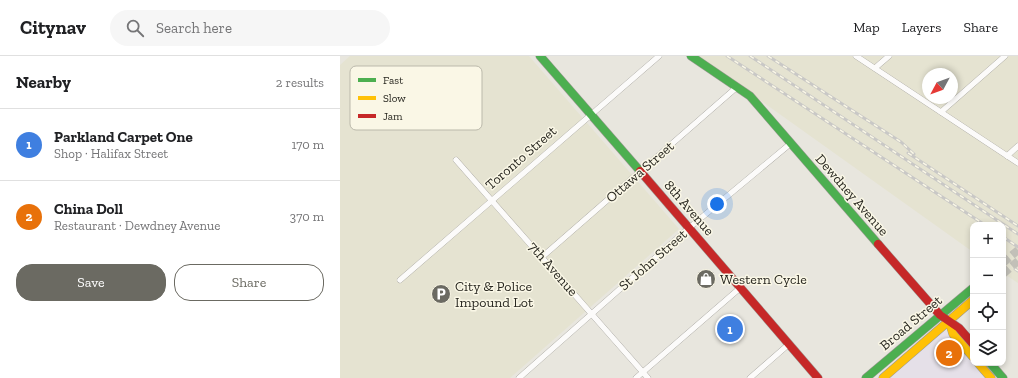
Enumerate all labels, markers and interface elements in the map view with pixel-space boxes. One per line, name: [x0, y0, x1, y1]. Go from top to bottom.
search box: [110, 10, 390, 46]
text: Citynav: [20, 16, 86, 39]
icon: search: [124, 17, 146, 39]
text: Search here: [156, 19, 232, 37]
text: Map: [853, 19, 880, 36]
text: Layers: [902, 19, 941, 36]
text: Share: [963, 19, 998, 36]
legend: [350, 66, 482, 130]
north arrow: [922, 68, 958, 104]
text: Nearby: [16, 72, 71, 92]
text: Fast: [383, 74, 404, 87]
text: 2 results: [276, 75, 324, 90]
text: Slow: [383, 92, 406, 105]
text: Jam: [383, 110, 403, 123]
street label: Toronto Street: [482, 122, 561, 193]
text: Parkland Carpet One: [54, 128, 193, 146]
text: 1: [26, 137, 32, 152]
text: 170 m: [291, 137, 324, 152]
street label: Ottawa Street: [602, 137, 678, 206]
text: Shop · Halifax Street: [54, 146, 168, 161]
street label: Dewdney Avenue: [812, 151, 892, 240]
street label: 8th Avenue: [660, 177, 718, 239]
your location: [707, 194, 727, 214]
text: China Doll: [54, 200, 123, 218]
text: 2: [26, 209, 32, 224]
text: 370 m: [290, 209, 324, 224]
text: Restaurant · Dewdney Avenue: [54, 218, 220, 233]
map controls: [970, 222, 1006, 366]
button: +: [970, 222, 1006, 258]
street label: St John Street: [615, 225, 691, 294]
street label: 7th Avenue: [525, 238, 582, 300]
button: −: [970, 258, 1006, 294]
button: Save: [16, 264, 166, 301]
button: Share: [174, 264, 324, 301]
shop icon: Western Cycle: [695, 268, 717, 290]
place label: Western Cycle: [720, 271, 807, 288]
place label: City & Police Impound Lot: [455, 278, 534, 311]
parking icon: City & Police Impound Lot: [430, 283, 452, 305]
street label: Broad Street: [876, 292, 946, 354]
button: locate: [970, 294, 1006, 330]
pin: 1: [717, 314, 743, 344]
button: layers: [970, 330, 1006, 366]
pin: 2: [936, 338, 962, 368]

